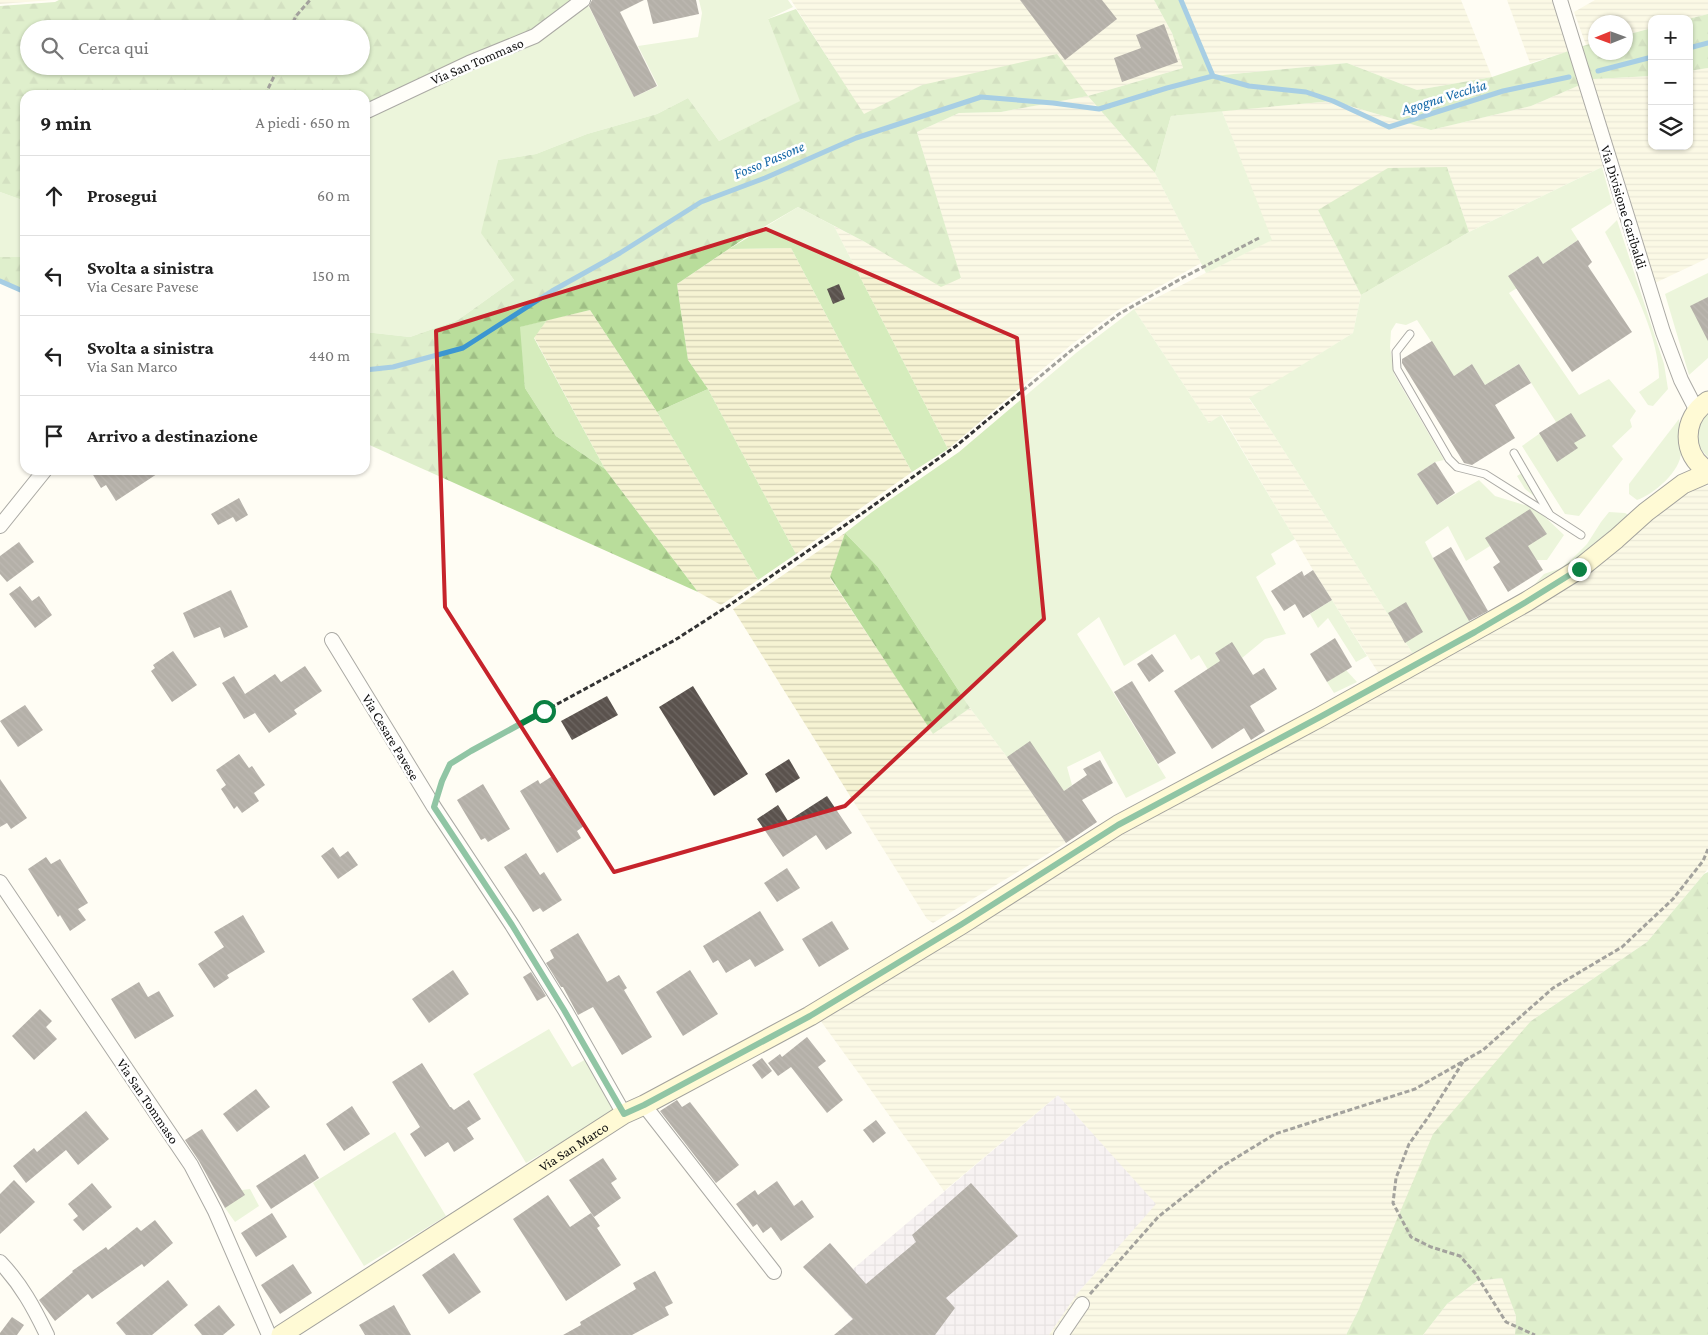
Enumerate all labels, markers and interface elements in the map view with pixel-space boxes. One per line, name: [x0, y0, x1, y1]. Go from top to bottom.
north arrow: [1588, 15, 1633, 60]
map controls: [1648, 15, 1693, 150]
button: +: [1648, 15, 1693, 60]
search box: [20, 20, 370, 75]
icon: search: [38, 34, 66, 62]
street label: Via San Tommaso: [428, 34, 526, 88]
text: Cerca qui: [78, 37, 149, 58]
button: −: [1648, 60, 1693, 105]
water label: Agogna Vecchia: [1399, 76, 1489, 119]
button: layers: [1648, 105, 1693, 150]
text: 9 min: [40, 111, 91, 135]
text: A piedi · 650 m: [256, 114, 350, 131]
water label: Fosso Passone: [731, 138, 807, 182]
street label: Via Divisione Garibaldi: [1598, 143, 1651, 271]
icon: ahead: [40, 182, 68, 210]
text: Prosegui: [87, 185, 157, 206]
text: 60 m: [317, 187, 350, 204]
text: Svolta a sinistra: [87, 257, 214, 278]
icon: left: [40, 262, 68, 290]
text: 150 m: [312, 267, 350, 284]
text: Via Cesare Pavese: [87, 278, 199, 295]
text: Svolta a sinistra: [87, 337, 214, 358]
icon: left: [40, 342, 68, 370]
text: 440 m: [309, 347, 350, 364]
text: Via San Marco: [87, 358, 177, 375]
icon: arrive: [40, 422, 68, 450]
text: Arrivo a destinazione: [87, 425, 258, 446]
route end: [1568, 558, 1591, 581]
street label: Via Cesare Pavese: [359, 691, 423, 783]
route start: [533, 700, 556, 723]
street label: Via San Tommaso: [114, 1055, 182, 1147]
street label: Via San Marco: [536, 1118, 611, 1175]

